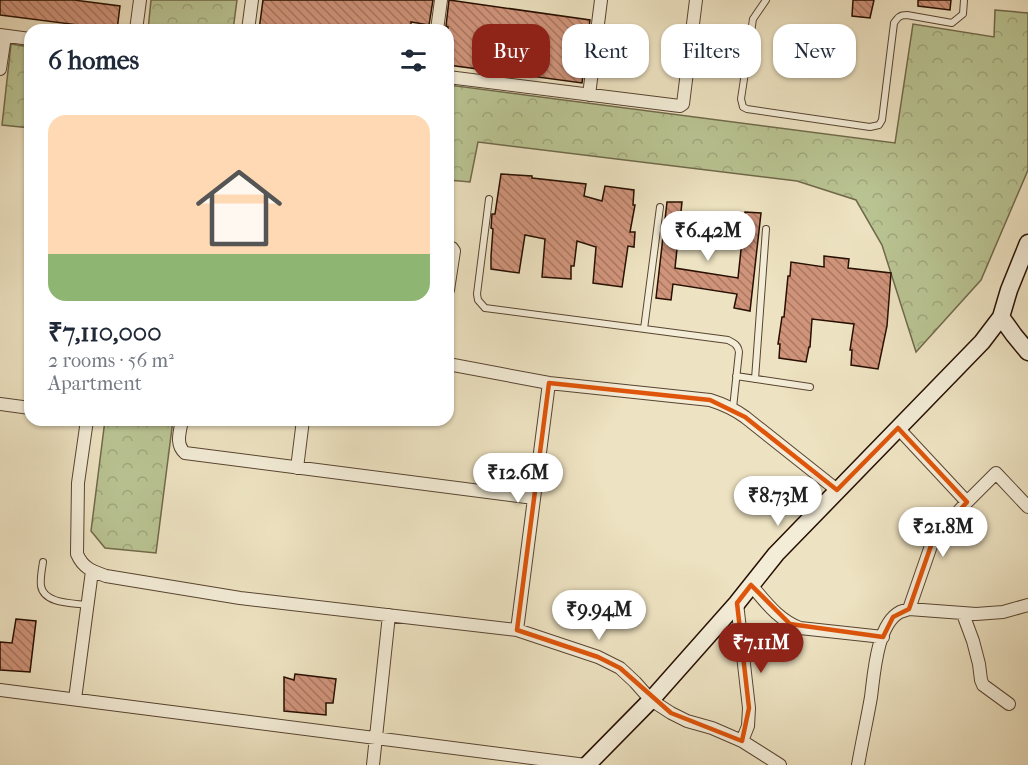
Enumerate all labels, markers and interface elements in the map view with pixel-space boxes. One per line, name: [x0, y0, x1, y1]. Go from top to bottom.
chip: Buy: [472, 24, 550, 78]
chip: Rent: [562, 24, 649, 78]
chip: Filters: [661, 24, 761, 78]
chip: New: [773, 24, 856, 78]
icon: filters: [397, 44, 430, 77]
text: 6 homes: [48, 45, 139, 76]
icon: home: [185, 154, 293, 262]
pin: ₹6.42M: [659, 211, 757, 262]
text: ₹6.42M: [674, 219, 742, 242]
text: ₹7,110,000: [48, 317, 162, 348]
text: 2 rooms · 56 m²: [48, 349, 174, 372]
text: Apartment: [48, 372, 142, 395]
pin: ₹12.6M: [469, 453, 567, 504]
text: ₹12.6M: [487, 461, 549, 484]
pin: ₹8.73M: [729, 476, 827, 527]
text: ₹8.73M: [748, 484, 808, 507]
pin: ₹21.8M: [894, 507, 992, 558]
text: ₹21.8M: [912, 515, 974, 538]
pin: ₹9.94M: [550, 590, 648, 641]
text: ₹9.94M: [566, 598, 632, 621]
pin: ₹7.11M: [712, 623, 810, 674]
text: ₹7.11M: [732, 631, 790, 654]

